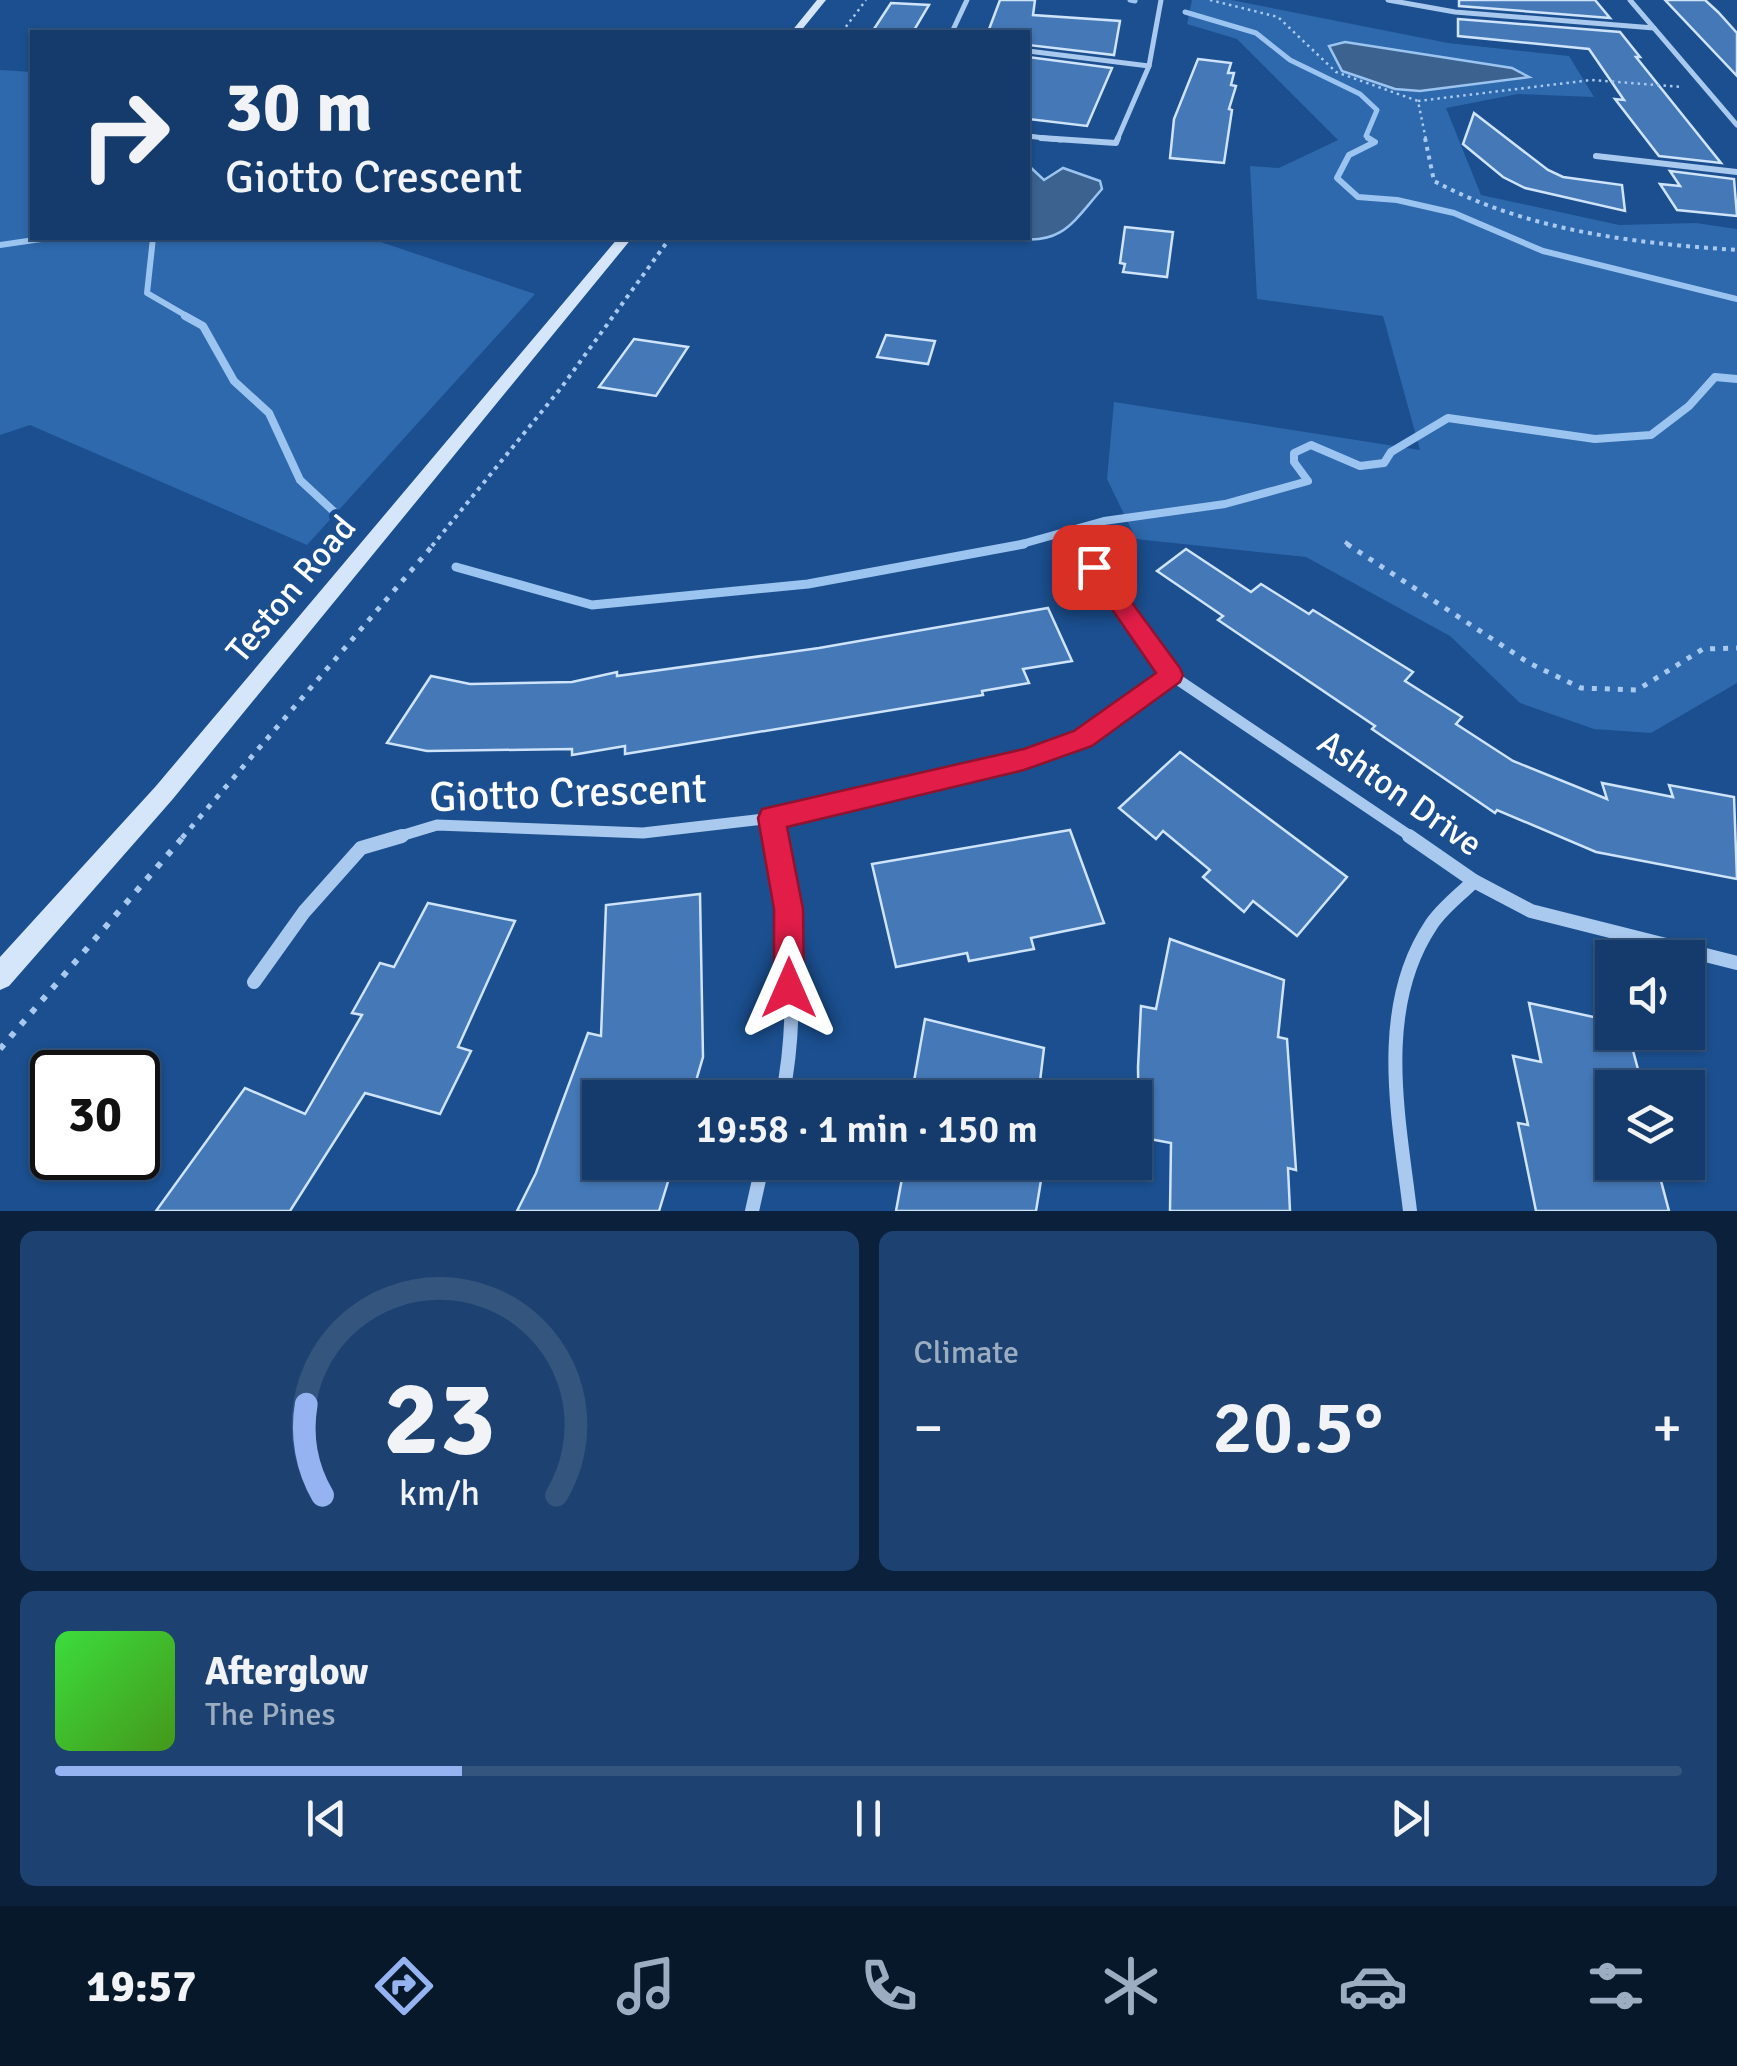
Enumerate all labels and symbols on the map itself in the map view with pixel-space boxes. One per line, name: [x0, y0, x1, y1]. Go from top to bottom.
street label: Teston Road: [217, 507, 365, 671]
pin: [1052, 525, 1137, 610]
street label: Ashton Drive: [1309, 721, 1491, 865]
street label: Giotto Crescent: [428, 763, 708, 823]
position arrow: [737, 936, 841, 1040]
speed limit sign: 30: [30, 1050, 160, 1180]

